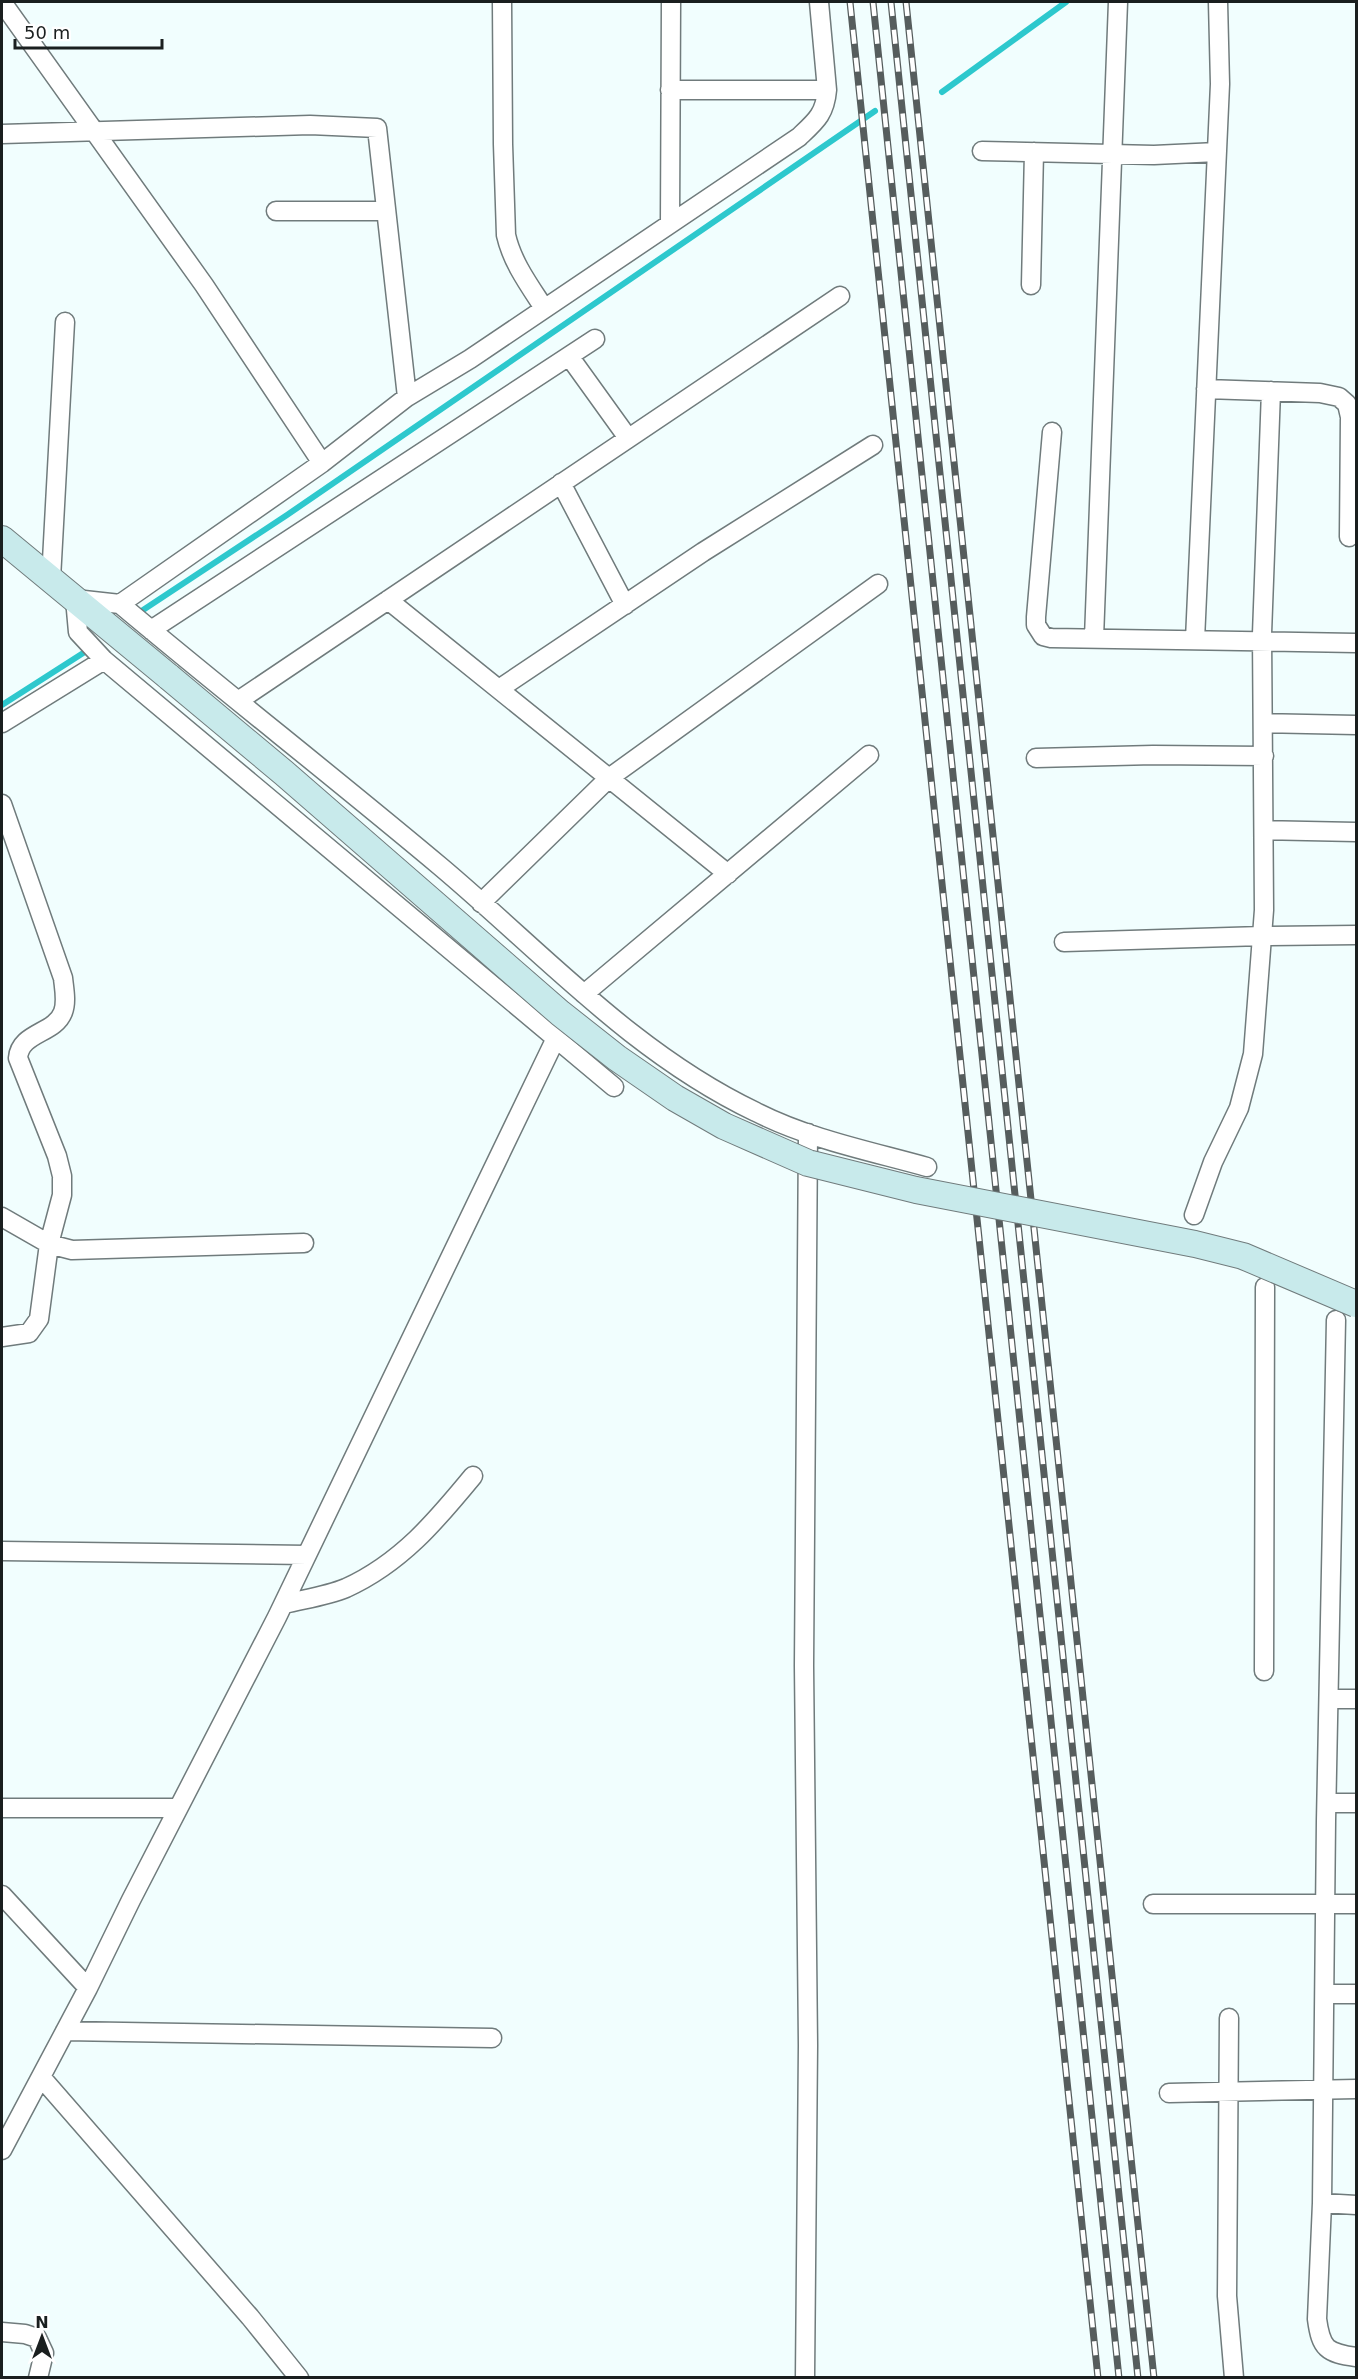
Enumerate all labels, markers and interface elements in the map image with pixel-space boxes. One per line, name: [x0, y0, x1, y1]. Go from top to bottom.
scale bar: [15, 12, 162, 50]
text: 50 m: [24, 22, 70, 43]
north arrow: [12, 2307, 72, 2367]
text: N: [35, 2313, 49, 2332]

